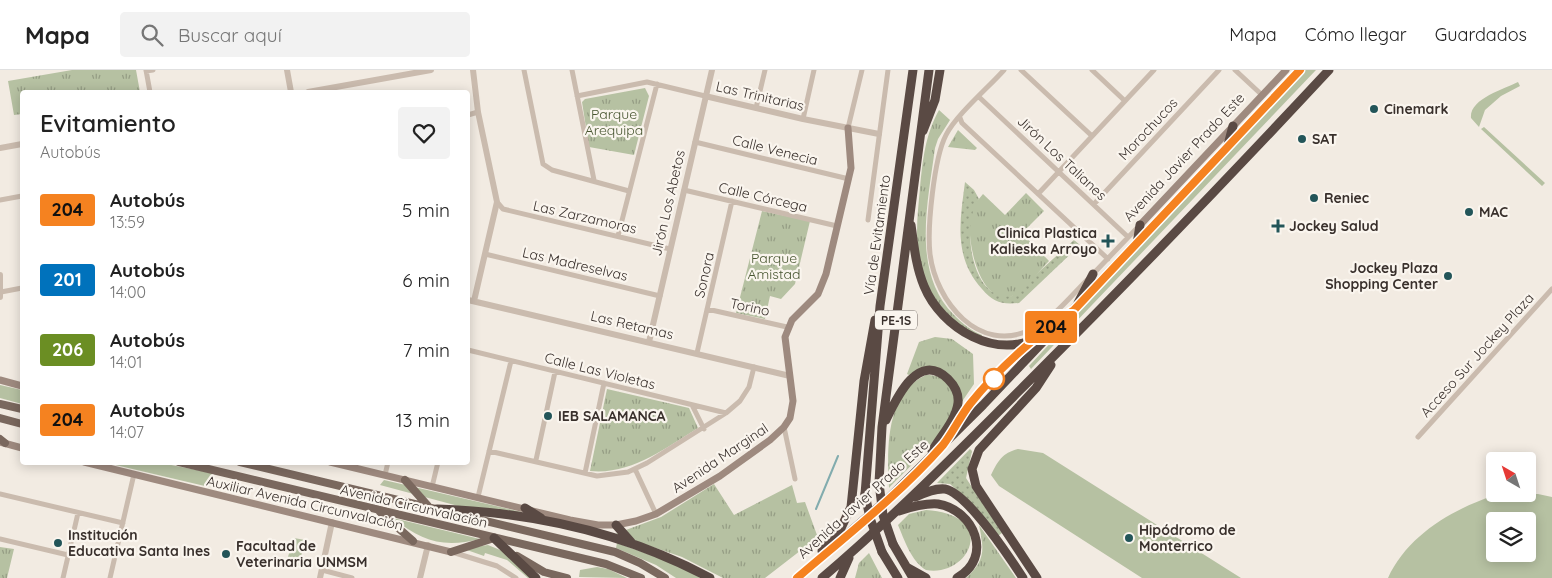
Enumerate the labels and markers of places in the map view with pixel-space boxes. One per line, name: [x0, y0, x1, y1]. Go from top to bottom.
place label: Cinemark: [1384, 100, 1448, 118]
marker: Cinemark: [1368, 103, 1380, 115]
place label: SAT: [1312, 130, 1338, 148]
marker: SAT: [1296, 133, 1308, 145]
place label: Reniec: [1324, 189, 1369, 207]
marker: Reniec: [1308, 192, 1320, 204]
place label: MAC: [1479, 203, 1508, 221]
marker: MAC: [1463, 206, 1475, 218]
place label: Jockey Salud: [1289, 217, 1379, 235]
marker: Jockey Salud: [1271, 219, 1285, 233]
place label: Clinica Plastica Kalieska Arroyo: [990, 224, 1097, 258]
marker: Clinica Plastica Kalieska Arroyo: [1101, 234, 1115, 248]
place label: Jockey Plaza Shopping Center: [1325, 259, 1438, 293]
marker: Jockey Plaza Shopping Center: [1442, 270, 1454, 282]
unlabelled marker: [983, 368, 1005, 390]
place label: IEB SALAMANCA: [558, 407, 666, 425]
marker: IEB SALAMANCA: [542, 410, 554, 422]
place label: Hipódromo de Monterrico: [1139, 521, 1236, 555]
place label: Institución Educativa Santa Ines: [68, 526, 210, 560]
marker: Hipódromo de Monterrico: [1123, 532, 1135, 544]
marker: Institución Educativa Santa Ines: [52, 537, 64, 549]
place label: Facultad de Veterinaria UNMSM: [236, 537, 367, 571]
marker: Facultad de Veterinaria UNMSM: [220, 548, 232, 560]

